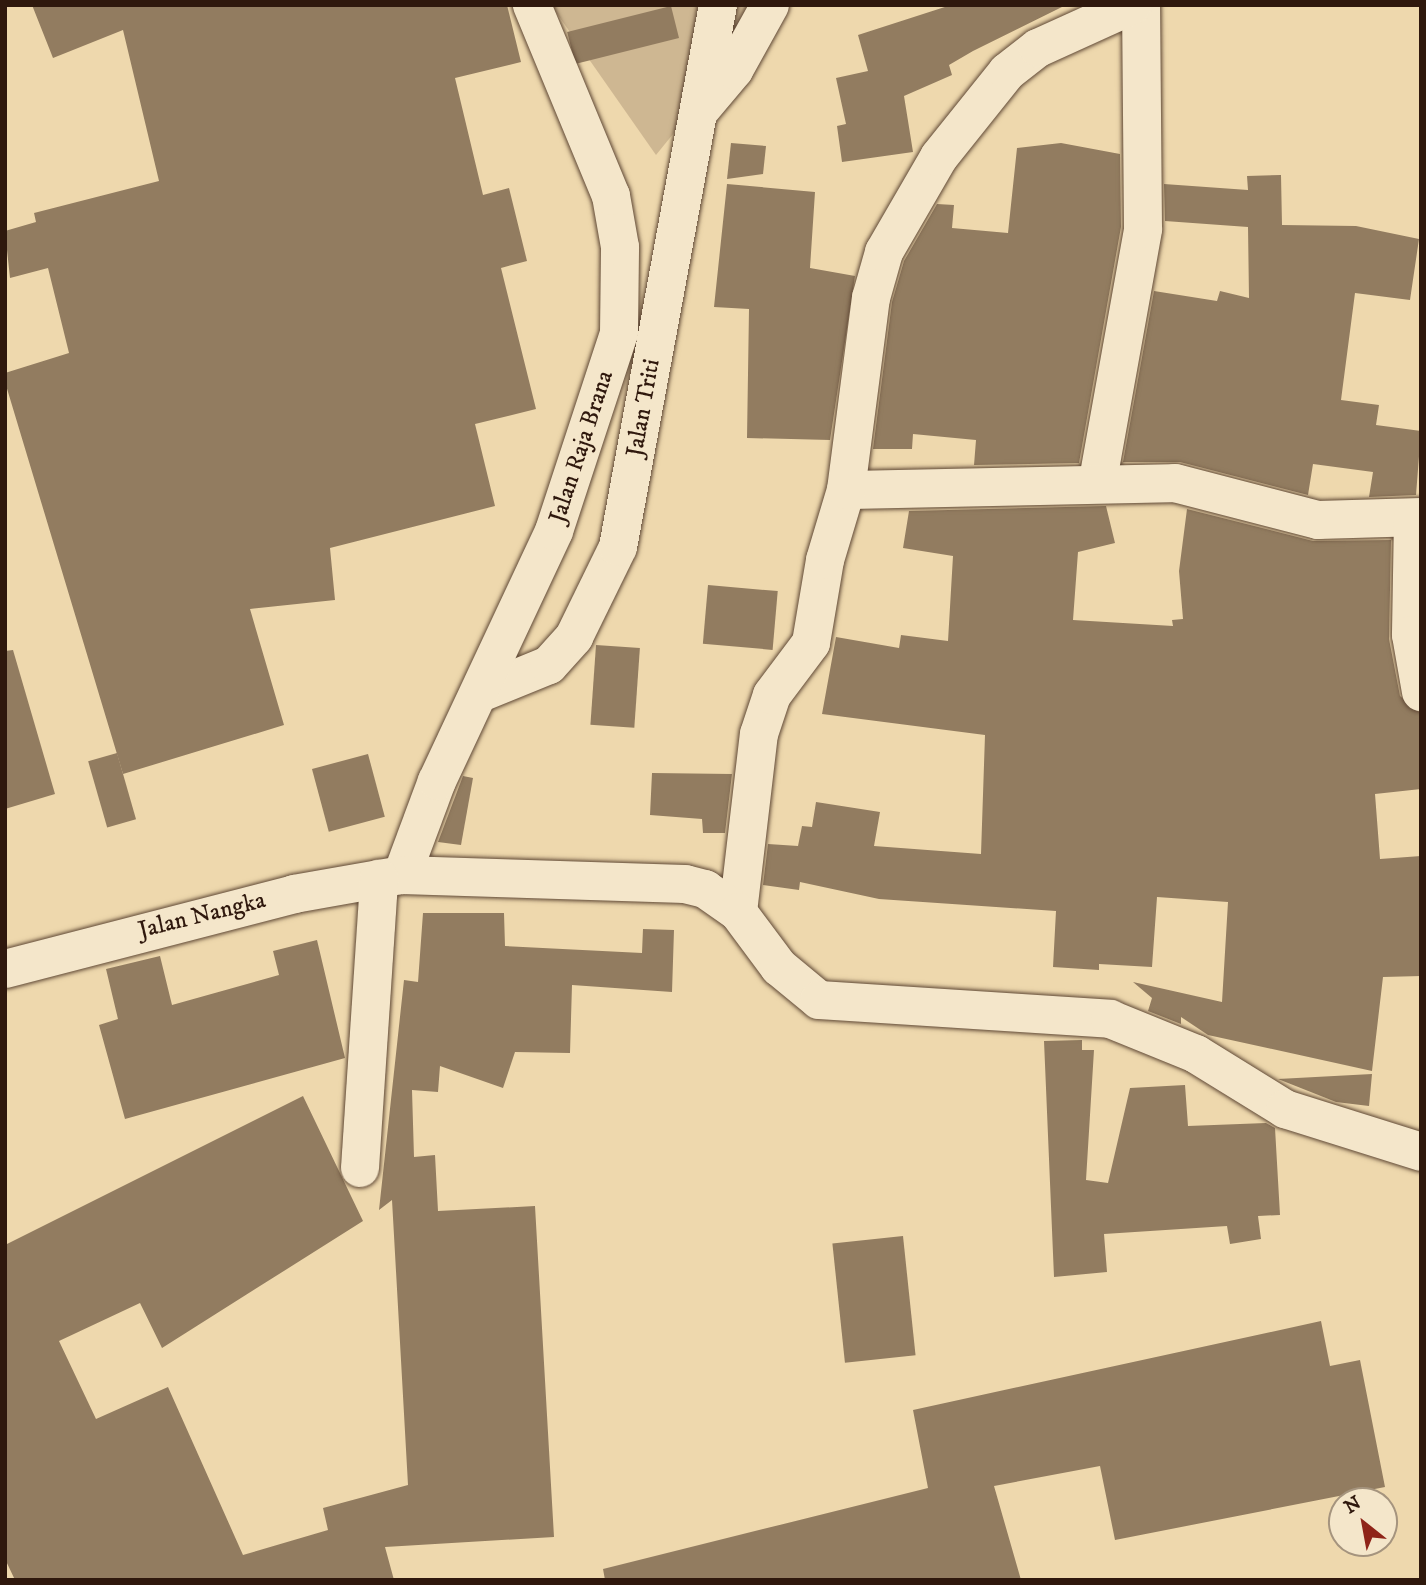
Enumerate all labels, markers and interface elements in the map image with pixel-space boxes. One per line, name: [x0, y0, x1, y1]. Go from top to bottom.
street label: Jalan Triti: [621, 357, 667, 459]
street label: Jalan Raja Brana: [544, 367, 620, 527]
street label: Jalan Nangka: [135, 886, 269, 946]
north arrow: [1328, 1487, 1398, 1557]
text: N: [1340, 1491, 1366, 1519]

